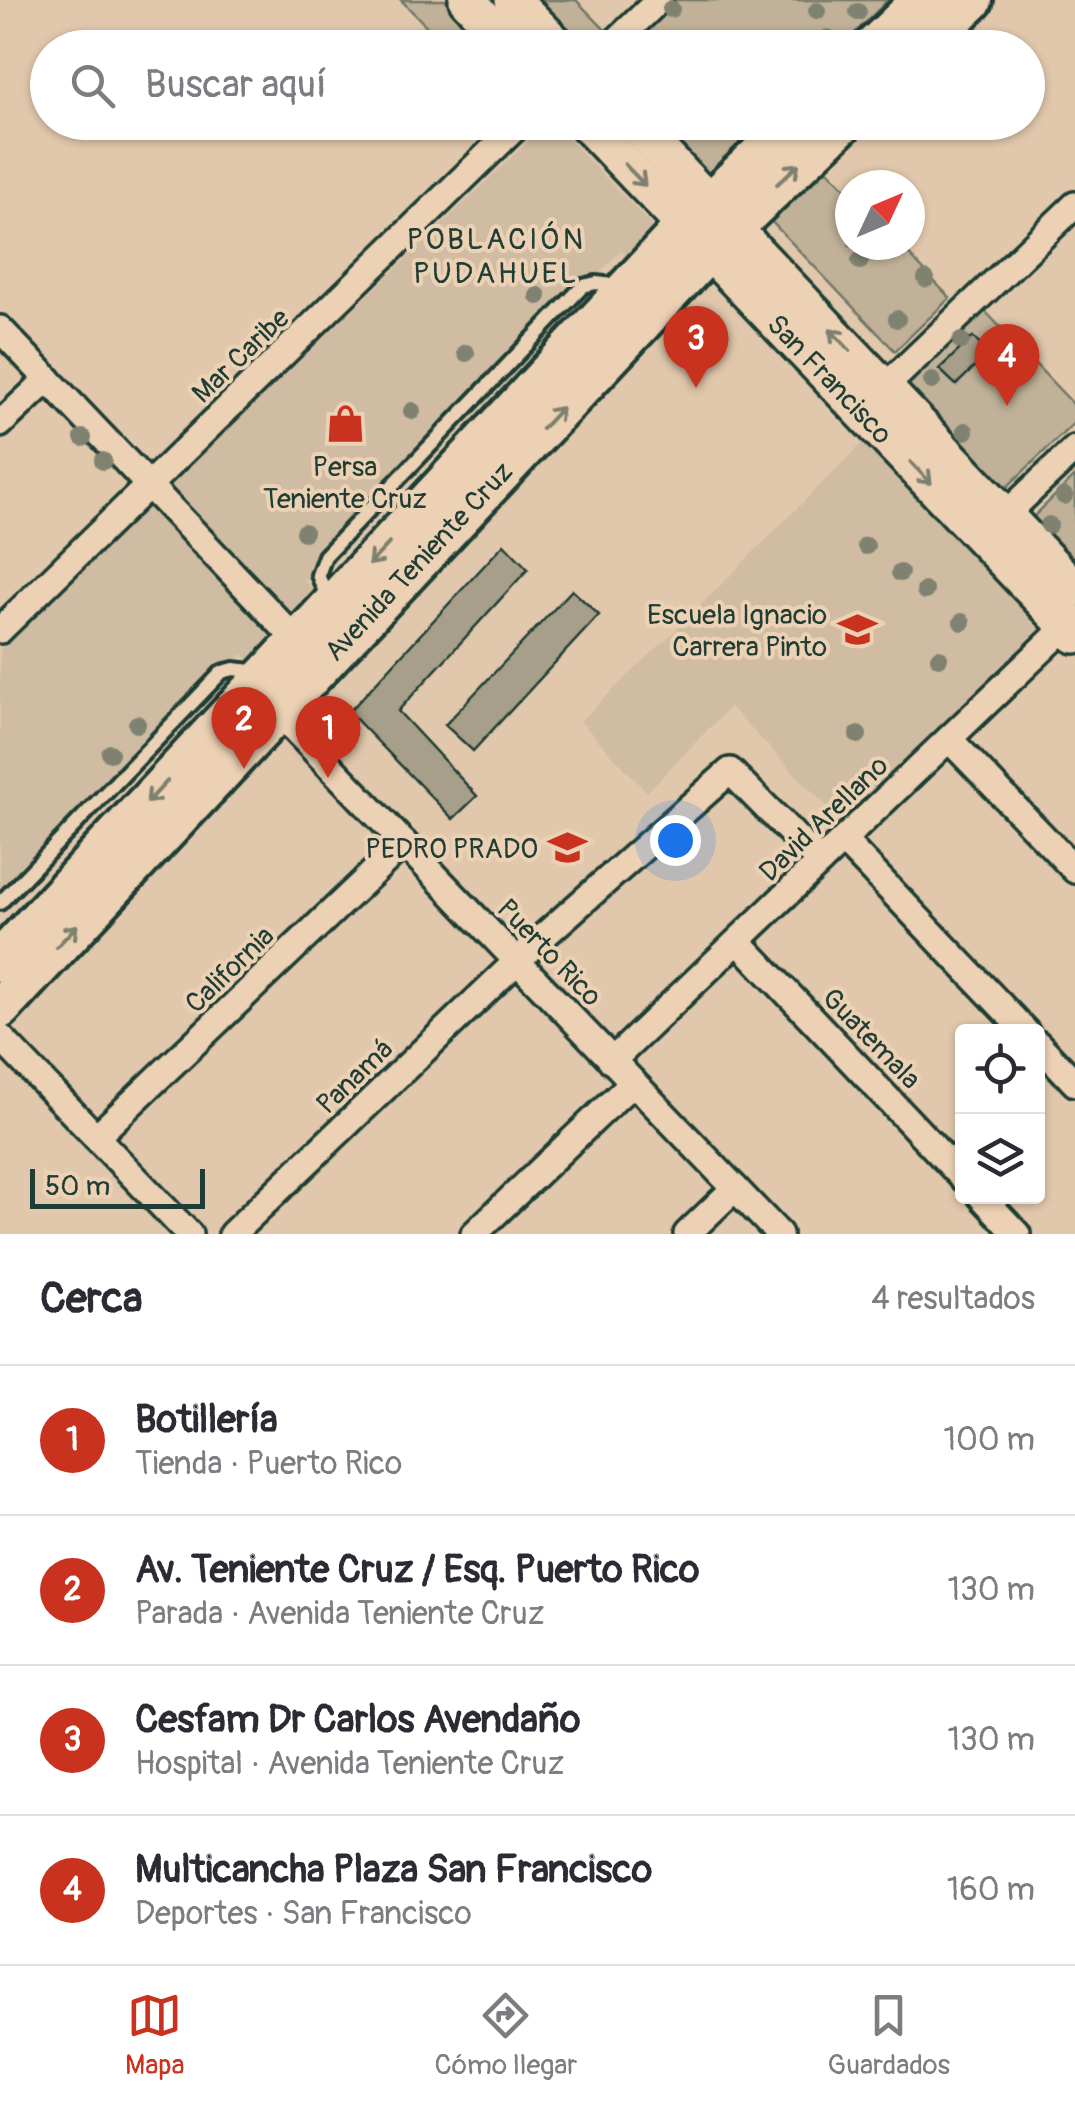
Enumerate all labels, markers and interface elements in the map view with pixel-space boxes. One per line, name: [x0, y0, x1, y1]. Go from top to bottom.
search box: [30, 30, 1045, 140]
icon: search: [65, 58, 120, 113]
text: Buscar aquí: [145, 61, 327, 109]
one-way arrow: [623, 162, 647, 186]
one-way arrow: [775, 163, 800, 186]
north arrow: [835, 170, 925, 260]
district label: POBLACIÓN PUDAHUEL: [407, 221, 585, 292]
street label: Mar Caribe: [185, 301, 297, 411]
pin: 3: [664, 306, 728, 388]
street label: San Francisco: [759, 307, 899, 452]
pin: 4: [974, 324, 1040, 406]
one-way arrow: [828, 329, 852, 353]
shop icon: Persa Teniente Cruz: [324, 402, 366, 444]
one-way arrow: [540, 406, 563, 431]
place label: Persa Teniente Cruz: [263, 450, 427, 517]
street label: Avenida Teniente Cruz: [318, 455, 521, 669]
one-way arrow: [909, 461, 933, 485]
one-way arrow: [368, 541, 391, 566]
place label: Escuela Ignacio Carrera Pinto: [647, 598, 827, 665]
school or university icon: Escuela Ignacio Carrera Pinto: [836, 609, 878, 651]
pin: 2: [212, 686, 276, 769]
pin: 1: [296, 696, 360, 778]
street label: David Arellano: [752, 749, 896, 889]
one-way arrow: [146, 778, 170, 804]
your location: [650, 815, 701, 866]
school or university icon: PEDRO PRADO: [547, 827, 589, 869]
place label: PEDRO PRADO: [365, 832, 538, 867]
street label: Puerto Rico: [489, 892, 609, 1014]
street label: California: [178, 919, 282, 1021]
one-way arrow: [55, 924, 78, 949]
street label: Guatemala: [814, 981, 928, 1097]
map controls: [955, 1024, 1045, 1204]
button: locate: [955, 1024, 1045, 1114]
street label: Panamá: [309, 1032, 401, 1122]
button: layers: [955, 1114, 1045, 1204]
scale bar: [30, 1164, 205, 1208]
text: 50 m: [45, 1169, 110, 1204]
text: Cerca: [40, 1273, 142, 1325]
text: 4 resultados: [871, 1279, 1035, 1319]
text: Botillería: [135, 1396, 278, 1444]
text: 1: [66, 1420, 79, 1460]
text: 100 m: [943, 1420, 1035, 1460]
text: Tienda · Puerto Rico: [135, 1444, 402, 1484]
text: Av. Teniente Cruz / Esq. Puerto Rico: [135, 1546, 700, 1594]
text: 2: [64, 1570, 81, 1610]
text: 130 m: [947, 1570, 1035, 1610]
text: Parada · Avenida Teniente Cruz: [135, 1594, 544, 1634]
text: Cesfam Dr Carlos Avendaño: [135, 1696, 580, 1744]
text: 3: [64, 1720, 81, 1760]
text: 130 m: [947, 1720, 1035, 1760]
text: Hospital · Avenida Teniente Cruz: [135, 1744, 564, 1784]
text: Multicancha Plaza San Francisco: [135, 1846, 652, 1894]
text: 4: [63, 1870, 82, 1910]
text: 160 m: [947, 1870, 1035, 1910]
text: Deportes · San Francisco: [135, 1894, 472, 1934]
tab: Mapa: [125, 1988, 184, 2083]
tab: Cómo llegar: [435, 1988, 577, 2083]
tab: Guardados: [827, 1988, 950, 2083]

